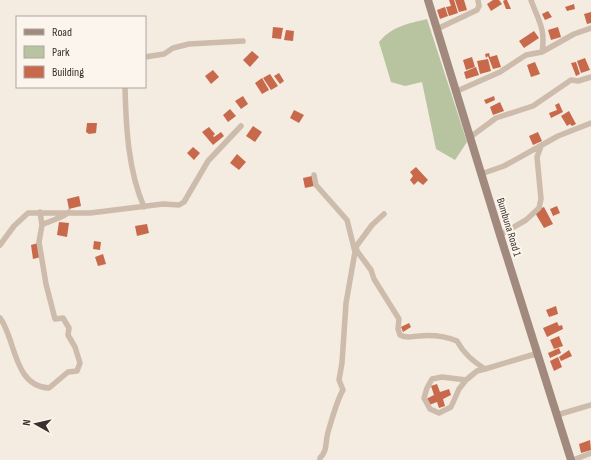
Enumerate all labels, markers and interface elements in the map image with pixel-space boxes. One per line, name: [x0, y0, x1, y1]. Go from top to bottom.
legend: [16, 16, 146, 88]
text: Road: [52, 25, 72, 40]
text: Park: [52, 45, 70, 60]
text: Building: [52, 65, 84, 80]
street label: Bumbuna Road 1: [494, 196, 524, 258]
north arrow: [16, 404, 56, 444]
text: N: [20, 419, 33, 426]

